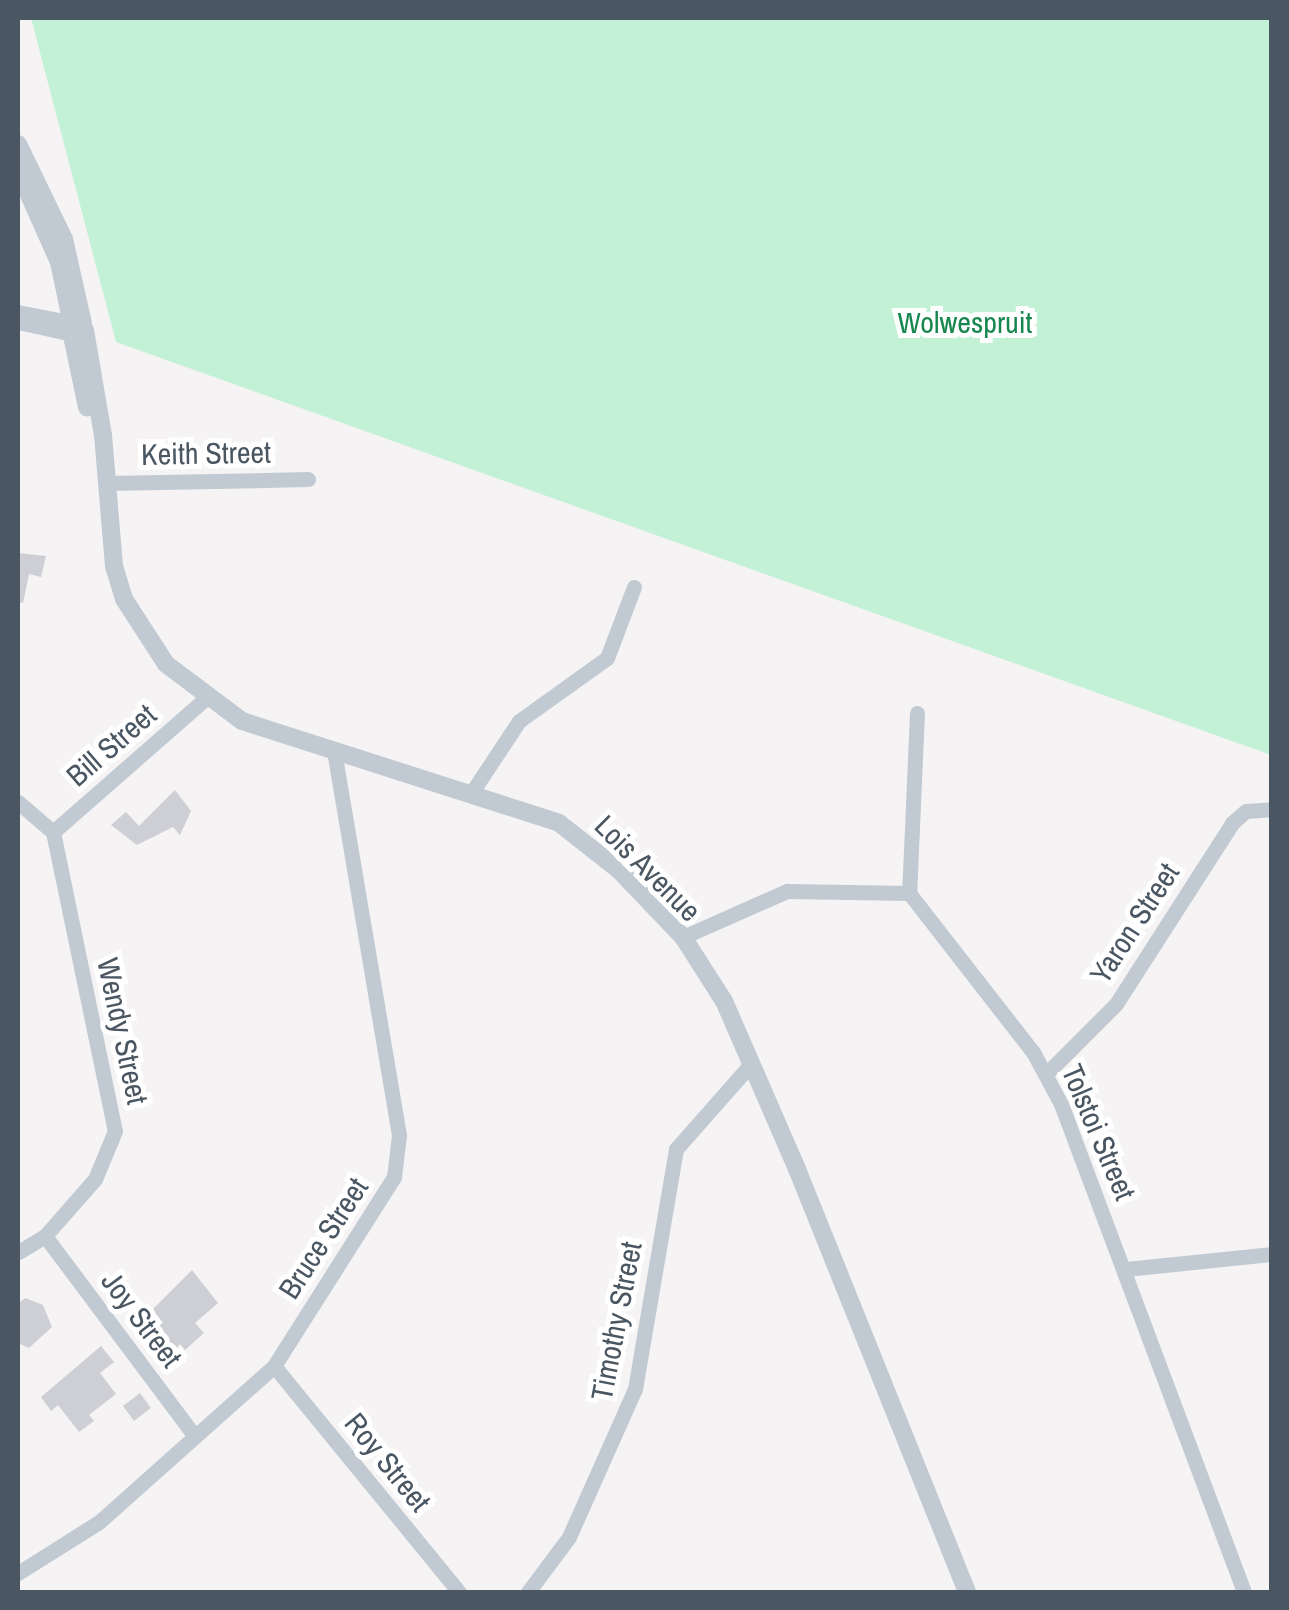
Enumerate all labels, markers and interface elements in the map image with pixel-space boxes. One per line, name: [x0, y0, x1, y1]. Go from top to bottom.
park label: Wolwespruit: [898, 304, 1032, 340]
street label: Keith Street: [141, 434, 271, 472]
street label: Bill Street: [59, 696, 163, 794]
street label: Lois Avenue: [587, 807, 709, 929]
street label: Yaron Street: [1082, 856, 1186, 990]
street label: Wendy Street: [90, 955, 156, 1107]
street label: Tolstoi Street: [1054, 1059, 1144, 1205]
street label: Bruce Street: [271, 1171, 375, 1305]
street label: Timothy Street: [583, 1239, 649, 1403]
street label: Joy Street: [94, 1264, 190, 1374]
street label: Roy Street: [337, 1406, 439, 1518]

